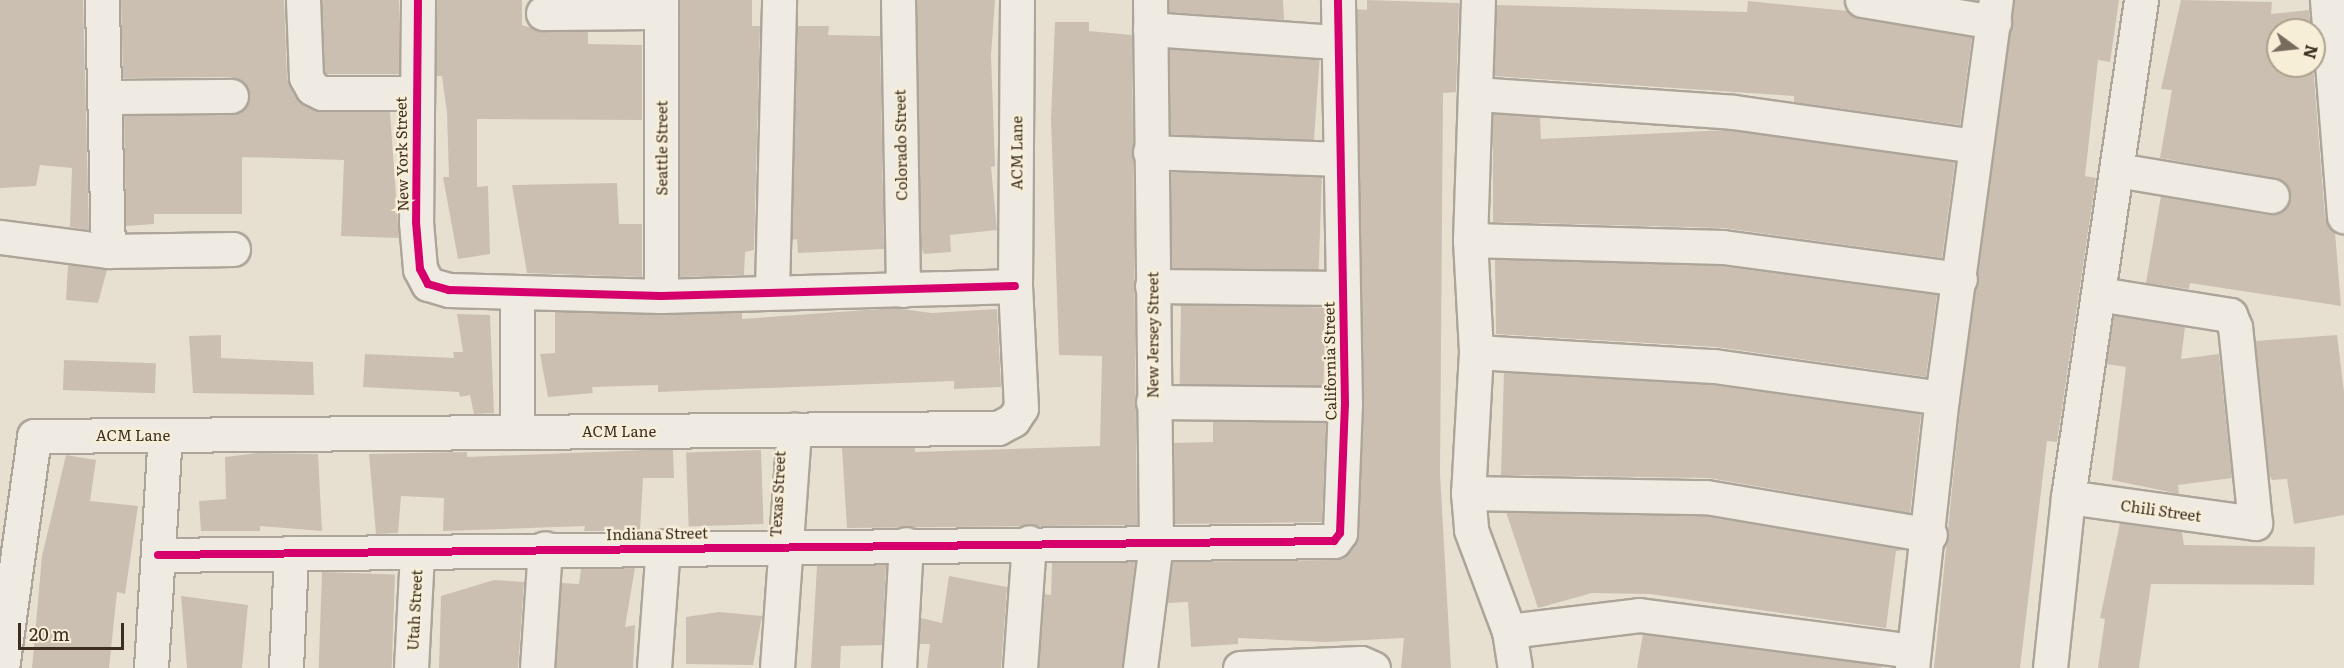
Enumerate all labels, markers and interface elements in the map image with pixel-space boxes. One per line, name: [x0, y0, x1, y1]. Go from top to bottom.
north arrow: [2266, 18, 2326, 78]
text: N: [2298, 43, 2325, 62]
street label: Colorado Street: [890, 89, 910, 201]
street label: New York Street: [391, 96, 411, 212]
street label: Seattle Street: [652, 100, 670, 196]
street label: ACM Lane: [1007, 116, 1025, 190]
street label: New Jersey Street: [1143, 272, 1161, 398]
street label: California Street: [1319, 301, 1339, 421]
street label: ACM Lane: [582, 422, 656, 440]
street label: ACM Lane: [96, 426, 170, 444]
street label: Texas Street: [766, 450, 788, 538]
street label: Chili Street: [2120, 495, 2202, 525]
street label: Indiana Street: [606, 523, 708, 543]
street label: Utah Street: [403, 569, 425, 651]
scale bar: [21, 611, 128, 649]
text: 20 m: [29, 620, 70, 647]

